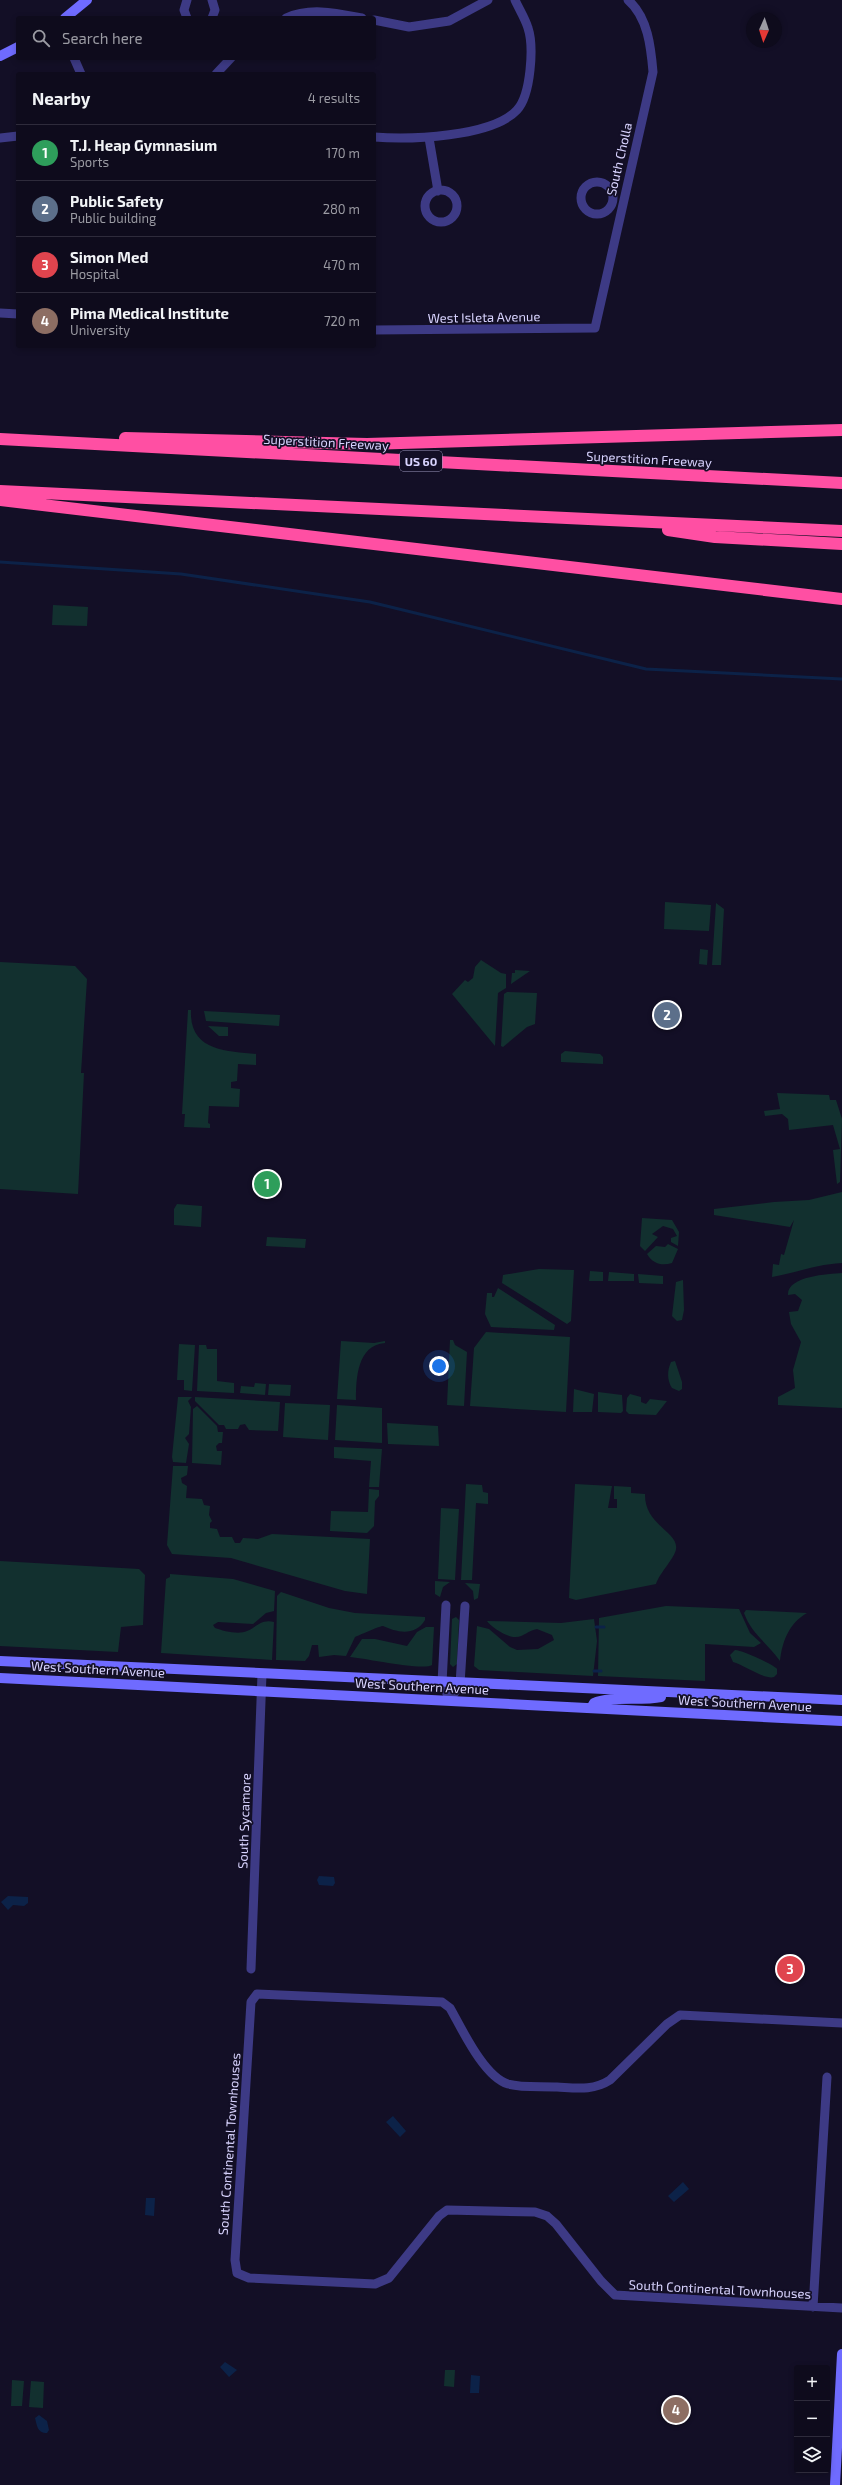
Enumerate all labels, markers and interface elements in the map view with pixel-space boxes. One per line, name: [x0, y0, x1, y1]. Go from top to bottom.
north arrow: [746, 12, 782, 48]
search box: [16, 16, 376, 60]
icon: search: [30, 27, 52, 49]
text: Search here: [62, 29, 143, 47]
text: Nearby: [32, 88, 90, 108]
text: 4 results: [308, 90, 360, 106]
street label: South Cholla: [603, 121, 635, 197]
text: T.J. Heap Gymnasium: [70, 136, 217, 154]
text: 1: [42, 145, 48, 161]
text: 170 m: [326, 145, 360, 161]
text: Sports: [70, 154, 109, 170]
text: Public Safety: [70, 192, 163, 210]
text: 2: [41, 201, 49, 217]
text: 280 m: [323, 201, 360, 217]
text: Public building: [70, 210, 156, 226]
text: Simon Med: [70, 248, 148, 266]
text: 3: [41, 257, 49, 273]
text: 470 m: [323, 257, 360, 273]
text: Hospital: [70, 266, 119, 282]
text: Pima Medical Institute: [70, 304, 229, 322]
street label: West Isleta Avenue: [428, 308, 540, 326]
text: 4: [41, 313, 49, 329]
text: 720 m: [324, 313, 360, 329]
text: University: [70, 322, 130, 338]
street label: Superstition Freeway: [263, 431, 389, 453]
street label: Superstition Freeway: [586, 448, 712, 470]
road number: US 60: [400, 451, 442, 471]
pin: 2: [654, 1000, 680, 1030]
pin: 1: [254, 1169, 280, 1199]
your location: [429, 1356, 449, 1376]
street label: West Southern Avenue: [31, 1658, 165, 1680]
street label: West Southern Avenue: [355, 1675, 489, 1697]
street label: West Southern Avenue: [678, 1692, 812, 1714]
street label: South Sycamore: [234, 1773, 254, 1869]
pin: 3: [777, 1954, 803, 1984]
street label: South Continental Townhouses: [215, 2052, 243, 2236]
street label: South Continental Townhouses: [628, 2276, 812, 2302]
map controls: [794, 2365, 830, 2473]
button: +: [794, 2365, 830, 2401]
pin: 4: [663, 2395, 689, 2425]
button: −: [794, 2401, 830, 2437]
button: layers: [794, 2437, 830, 2473]

